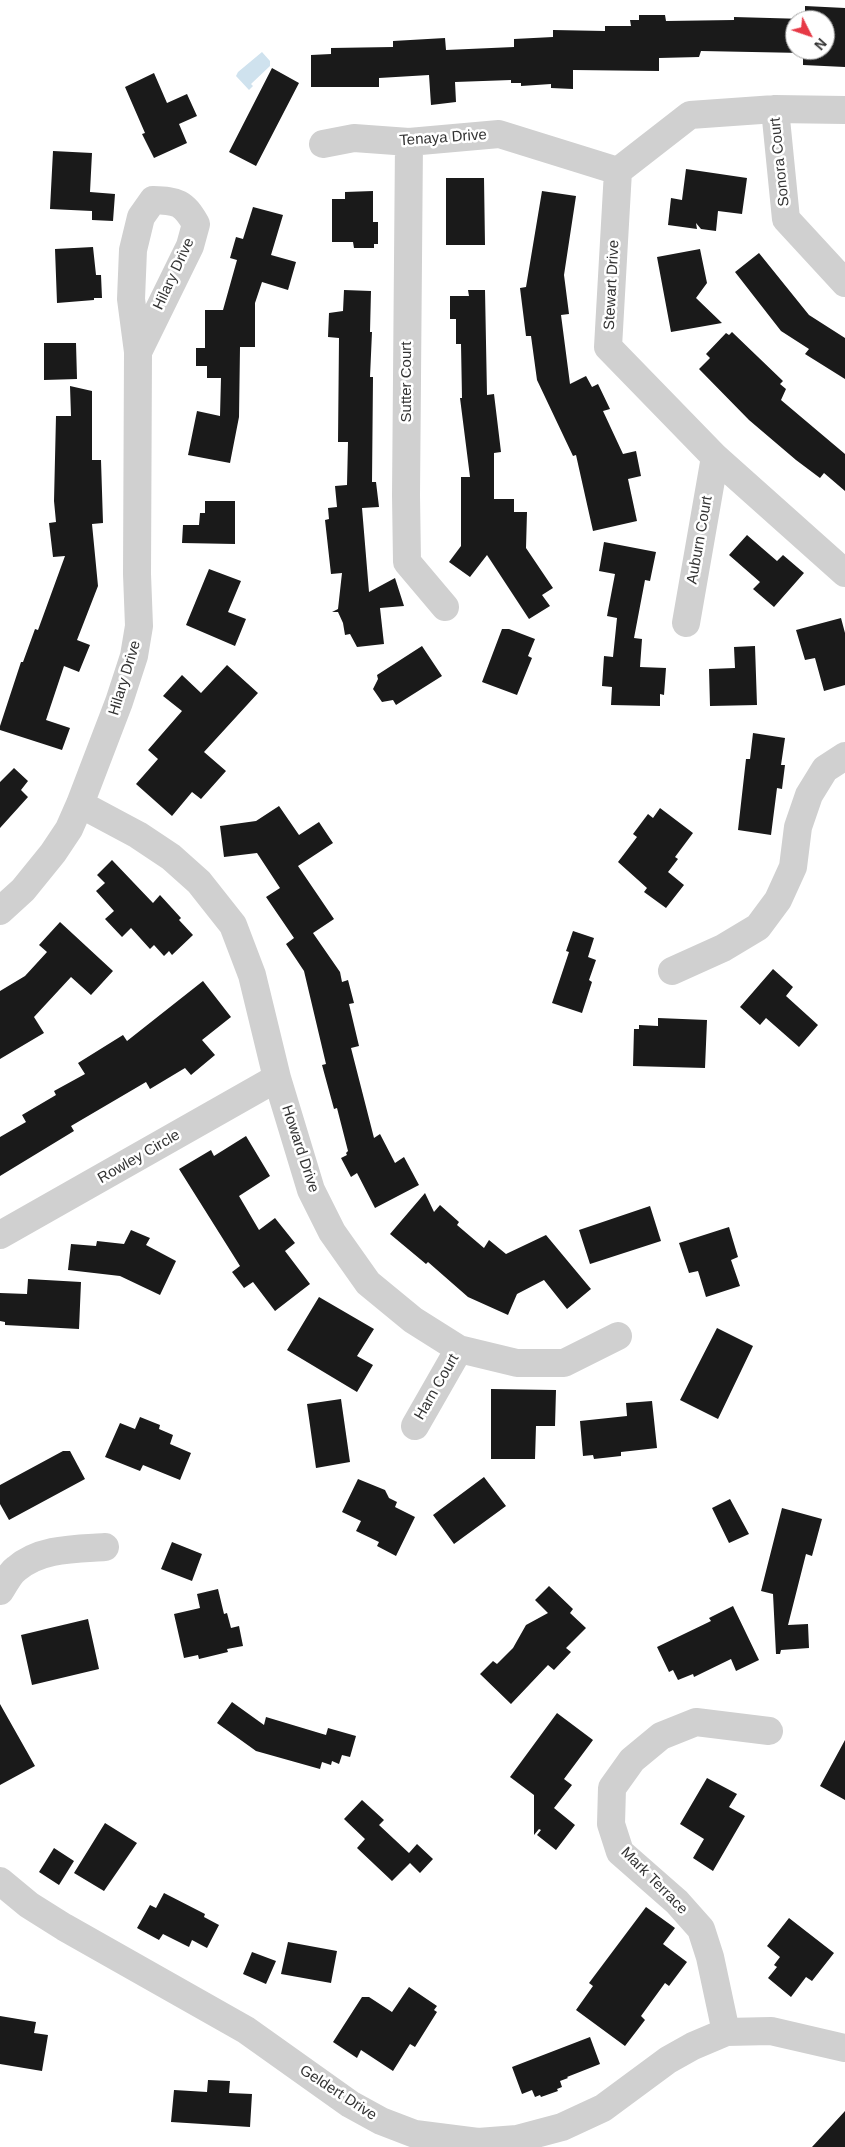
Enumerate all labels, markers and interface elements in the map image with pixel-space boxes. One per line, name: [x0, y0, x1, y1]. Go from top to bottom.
north arrow: [785, 10, 835, 60]
text: N: [811, 35, 830, 53]
street label: Sonora Court: [766, 117, 794, 207]
street label: Tenaya Drive: [399, 126, 487, 150]
street label: Hilary Drive: [149, 235, 199, 313]
street label: Stewart Drive: [601, 240, 623, 330]
street label: Sutter Court: [398, 342, 416, 422]
street label: Auburn Court: [683, 495, 717, 585]
street label: Hilary Drive: [105, 638, 145, 718]
street label: Howard Drive: [277, 1103, 323, 1195]
street label: Rowley Circle: [95, 1126, 183, 1188]
street label: Harn Court: [411, 1351, 463, 1423]
street label: Mark Terrace: [617, 1844, 691, 1918]
street label: Geldert Drive: [296, 2061, 380, 2125]

